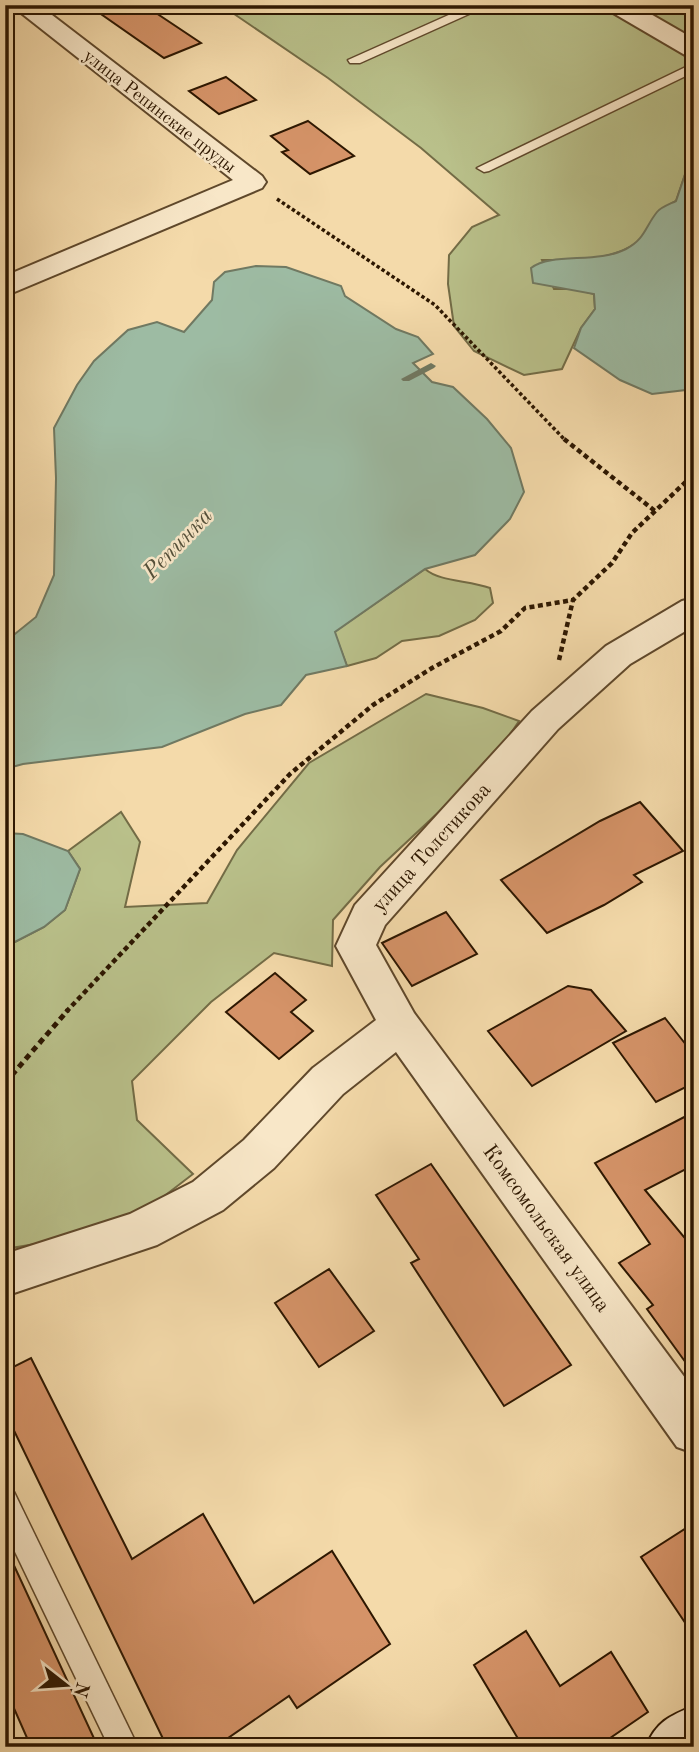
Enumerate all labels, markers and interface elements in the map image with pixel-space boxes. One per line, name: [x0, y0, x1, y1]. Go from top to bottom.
street label: улица Репинские пруды: [80, 47, 239, 177]
water label: Репинка: [138, 504, 217, 585]
street label: улица Толстикова: [369, 779, 495, 917]
street label: Комсомольская улица: [478, 1141, 613, 1316]
north arrow: [32, 1650, 102, 1720]
text: N: [69, 1680, 91, 1699]

